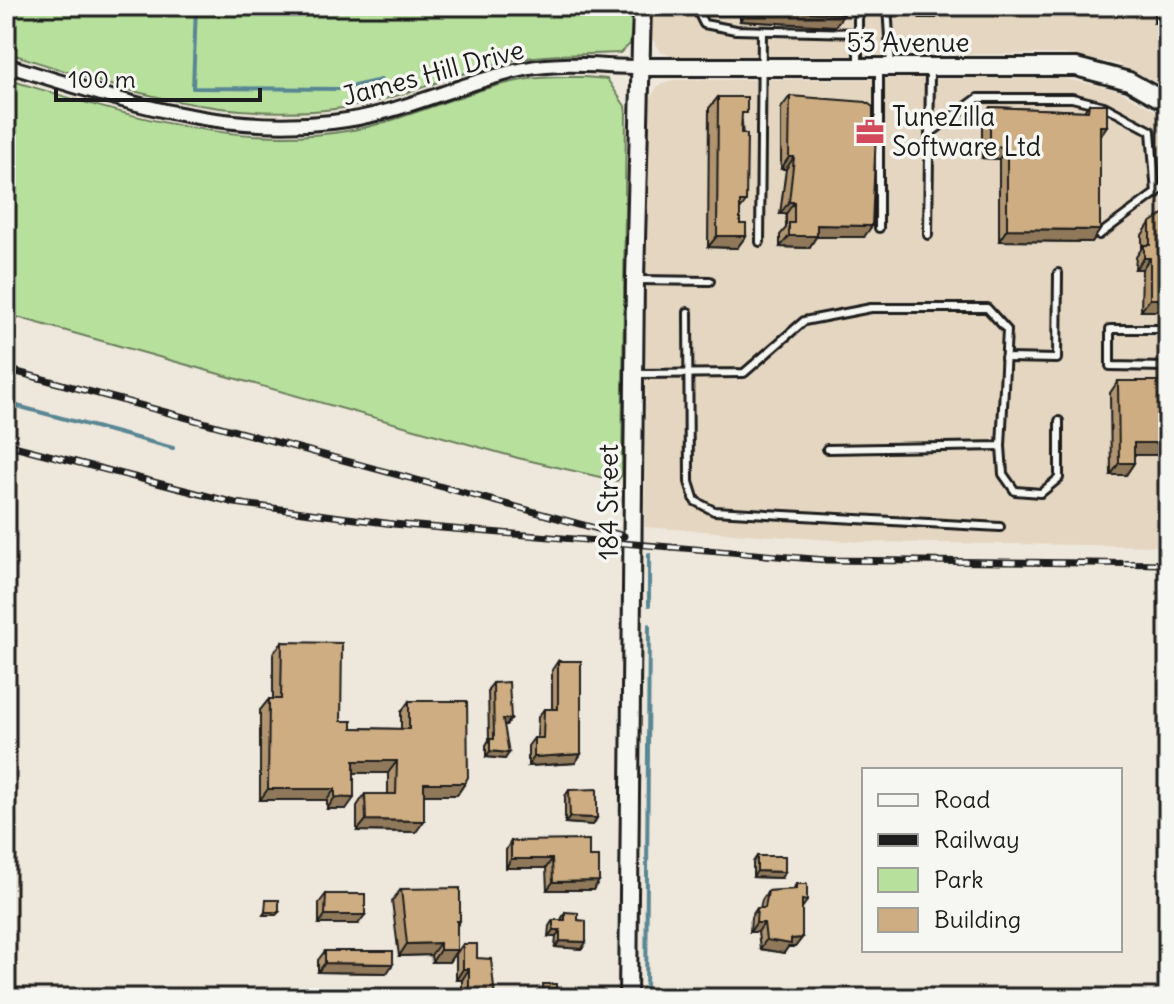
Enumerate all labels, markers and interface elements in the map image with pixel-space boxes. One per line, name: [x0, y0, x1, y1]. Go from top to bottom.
street label: 53 Avenue: [846, 26, 970, 59]
street label: James Hill Drive: [338, 32, 527, 113]
scale bar: [56, 52, 260, 102]
text: 100 m: [68, 64, 136, 94]
place label: TuneZilla Software Ltd: [892, 100, 1041, 163]
office icon: TuneZilla Software Ltd: [855, 117, 885, 147]
street label: 184 Street: [592, 444, 625, 560]
legend: [862, 768, 1122, 952]
text: Road: [934, 784, 990, 814]
text: Railway: [934, 824, 1020, 854]
text: Park: [934, 864, 984, 894]
text: Building: [934, 904, 1021, 934]

